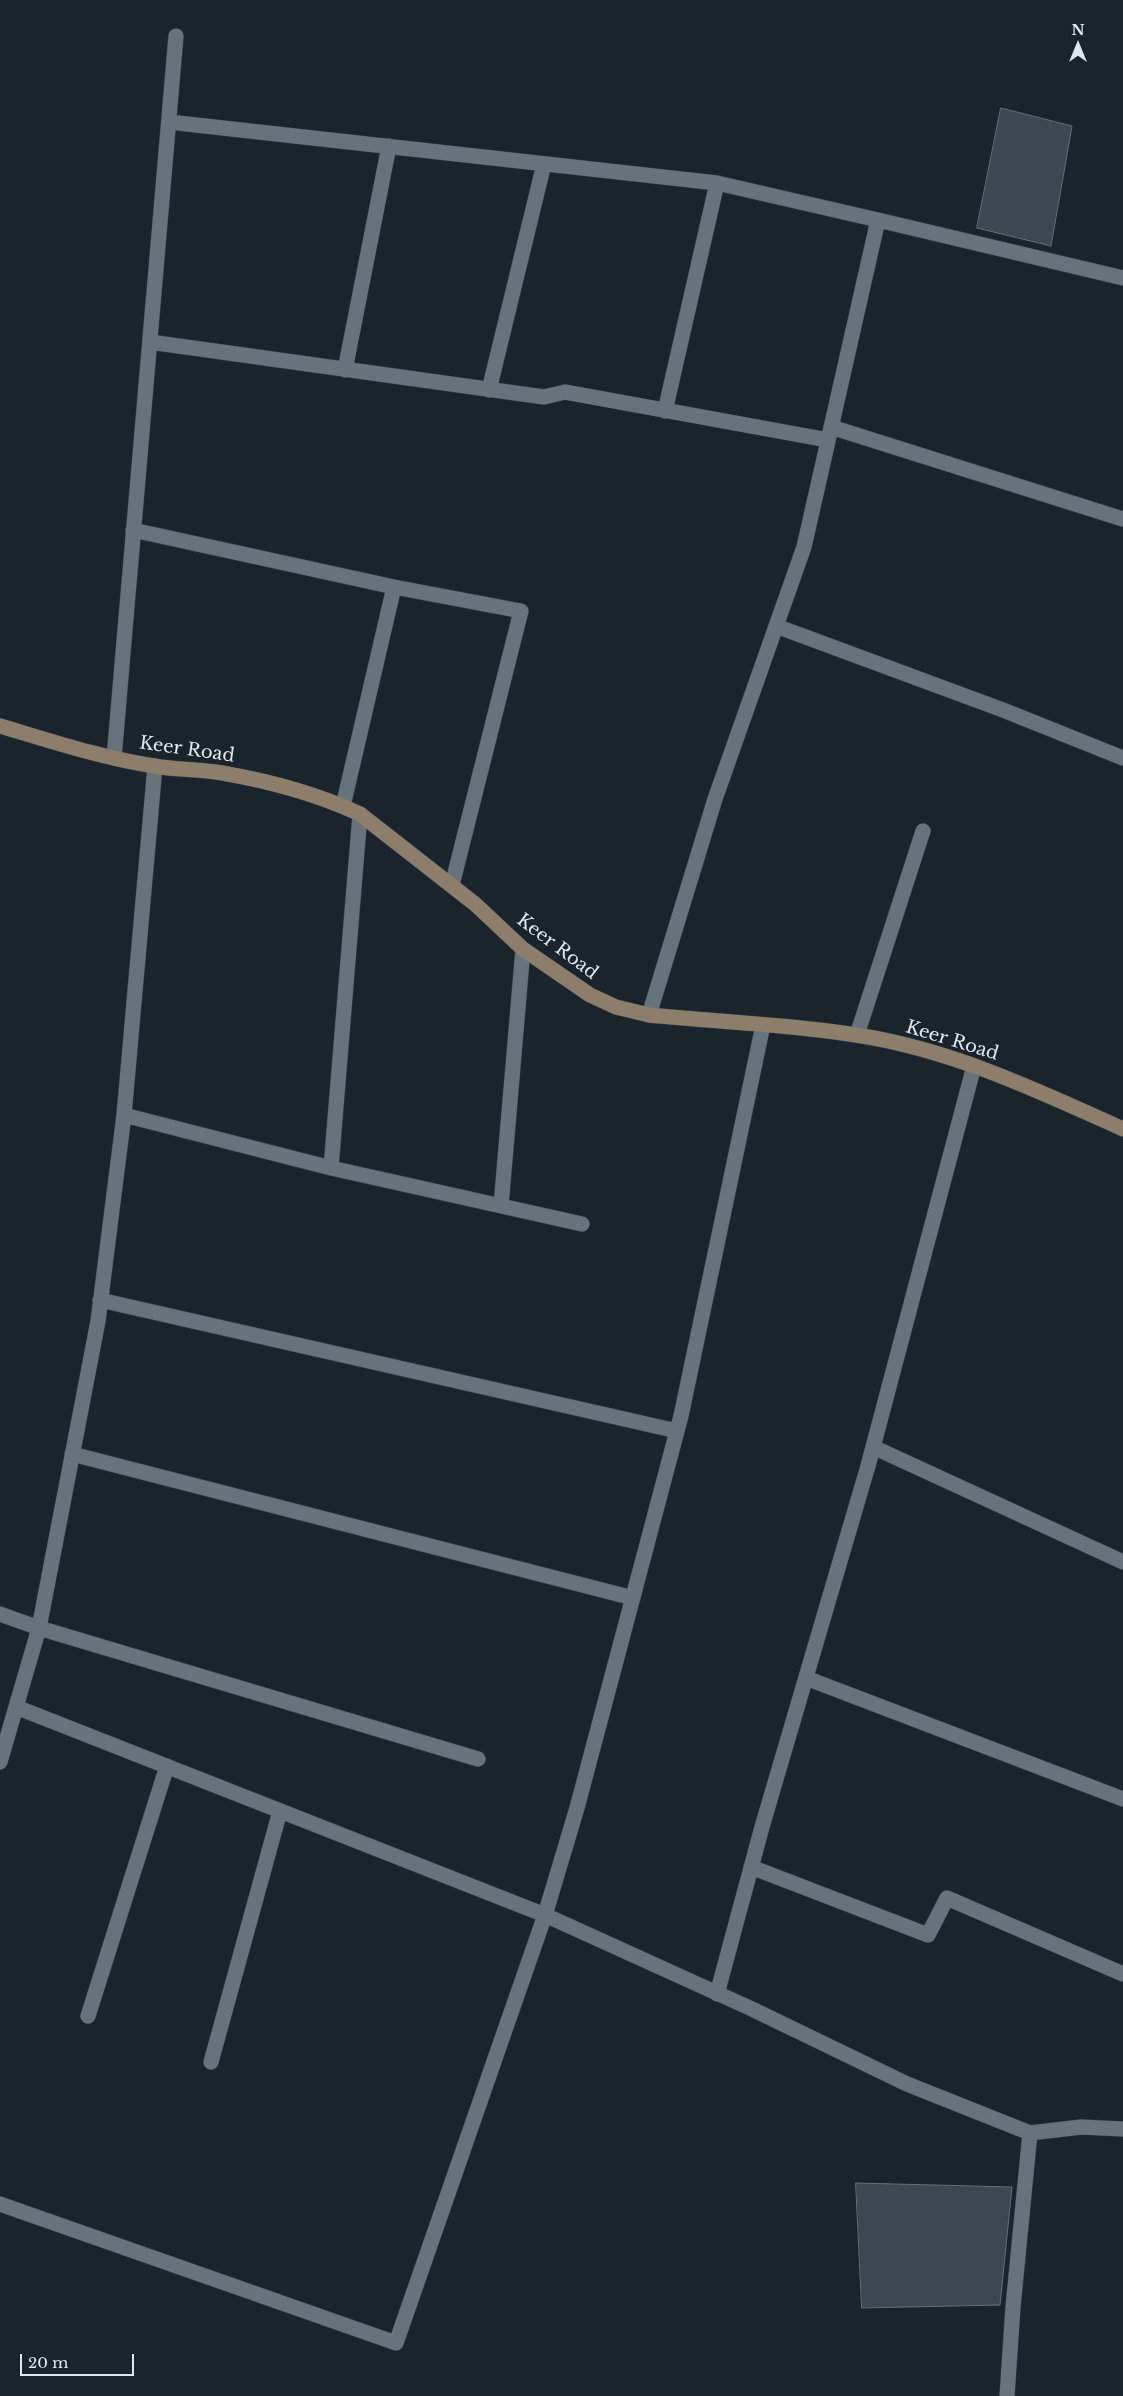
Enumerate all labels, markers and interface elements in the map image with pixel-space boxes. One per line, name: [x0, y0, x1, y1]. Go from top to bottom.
north arrow: [1053, 20, 1103, 70]
text: N: [1071, 21, 1085, 39]
street label: Keer Road: [138, 733, 236, 767]
street label: Keer Road: [512, 910, 602, 984]
street label: Keer Road: [903, 1017, 1001, 1065]
scale bar: [22, 2344, 136, 2376]
text: 20 m: [28, 2353, 68, 2372]

